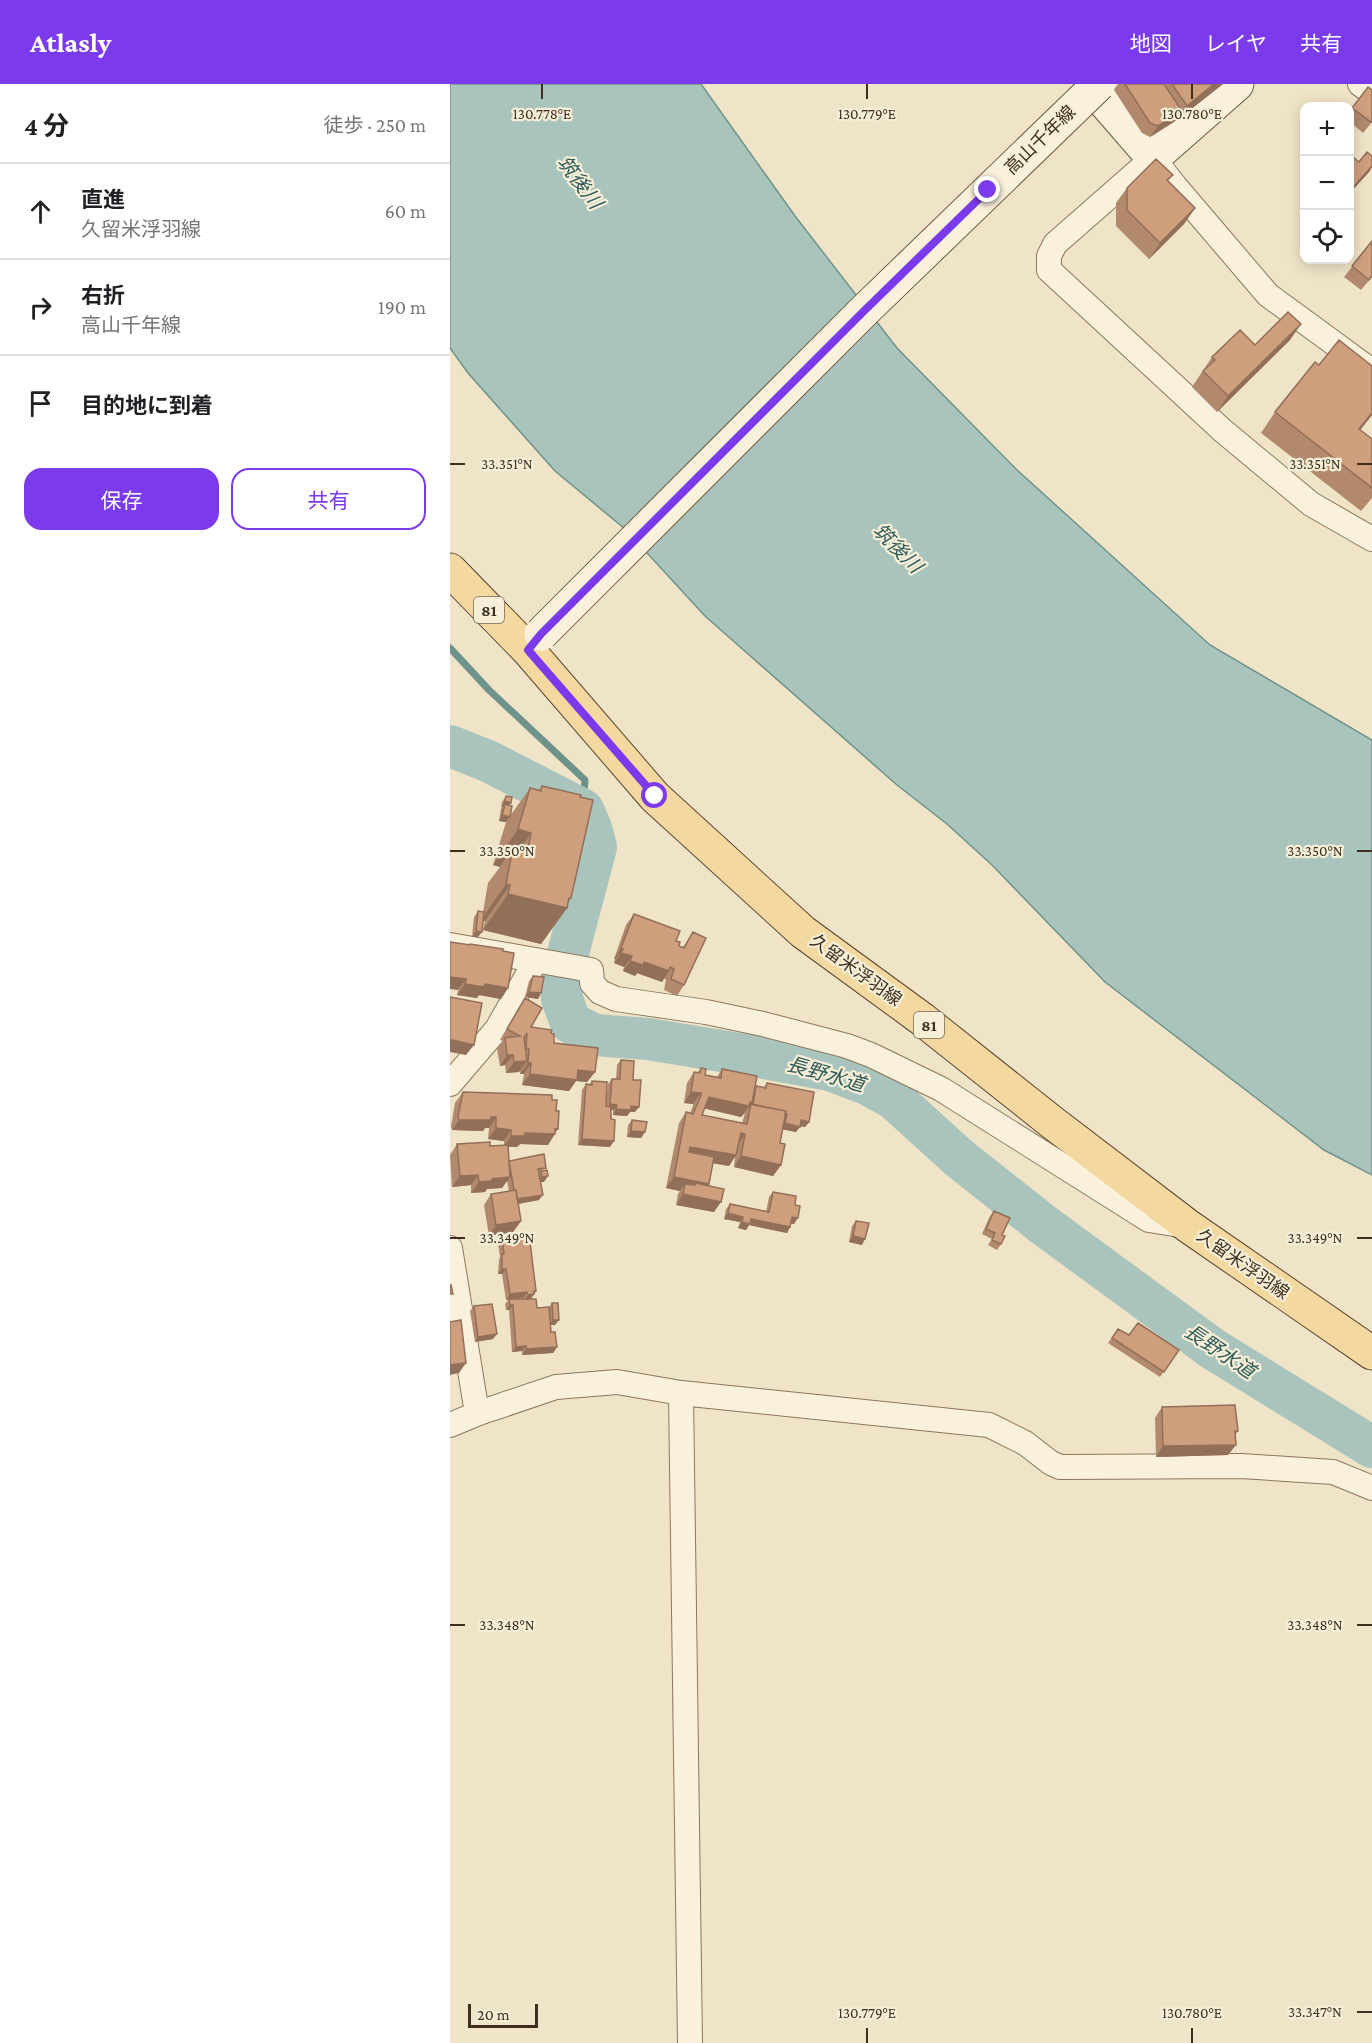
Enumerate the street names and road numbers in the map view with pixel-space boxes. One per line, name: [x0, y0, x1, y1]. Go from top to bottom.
street label: 高山千年線: [1001, 102, 1079, 178]
road number: 81: [474, 597, 504, 623]
street label: 久留米浮羽線: [806, 930, 906, 1010]
road number: 81: [914, 1012, 944, 1038]
street label: 久留米浮羽線: [1193, 1225, 1293, 1303]

